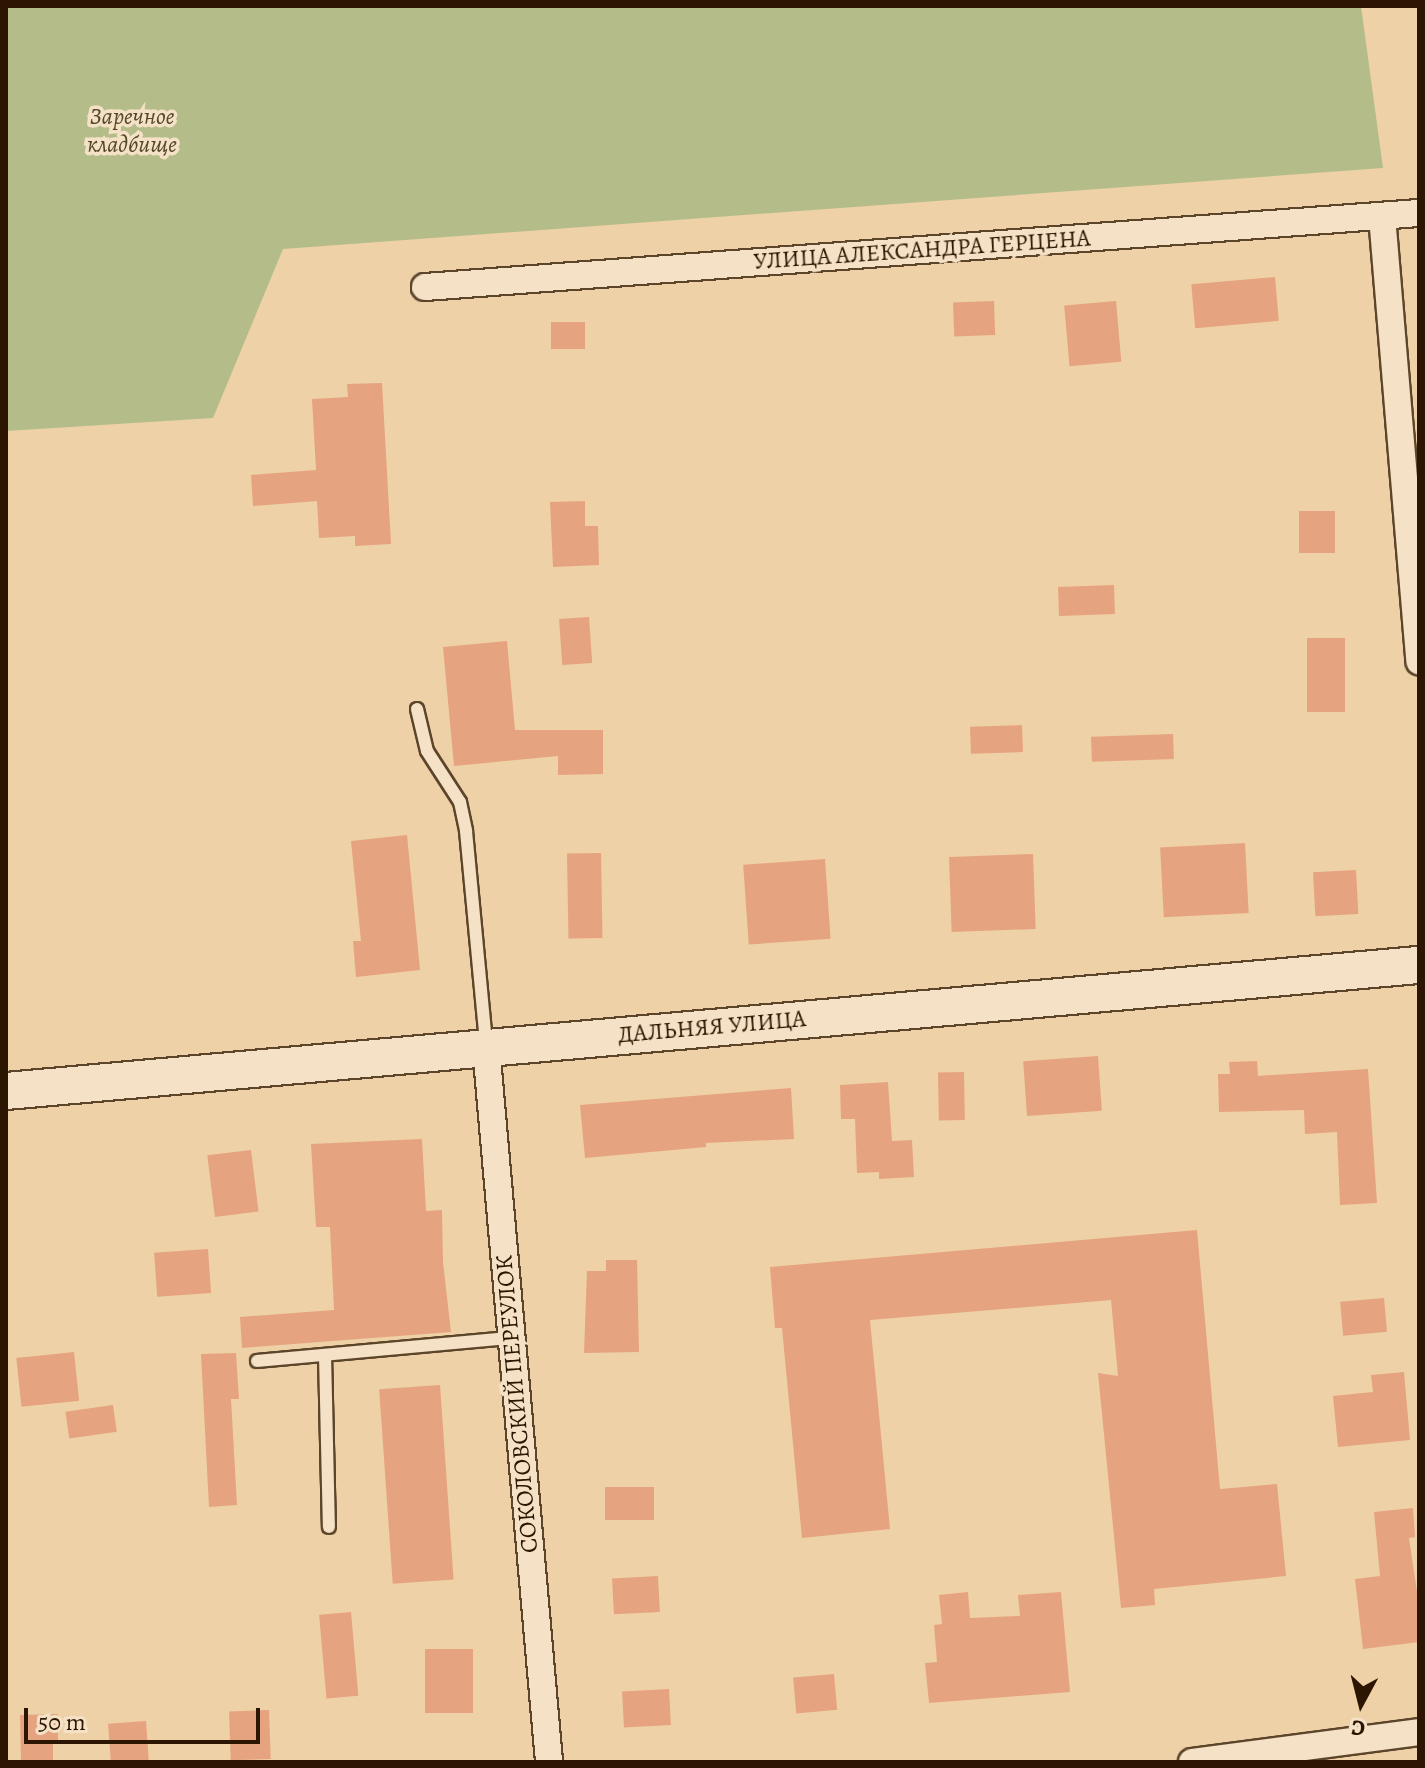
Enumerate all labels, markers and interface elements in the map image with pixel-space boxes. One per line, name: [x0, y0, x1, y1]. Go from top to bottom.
park label: Заречное кладбище: [87, 103, 177, 159]
street label: УЛИЦА АЛЕКСАНДРА ГЕРЦЕНА: [752, 224, 1092, 276]
street label: ДАЛЬНЯЯ УЛИЦА: [617, 1004, 807, 1050]
street label: СОКОЛОВСКИЙ ПЕРЕУЛОК: [490, 1254, 544, 1554]
north arrow: [1321, 1664, 1401, 1744]
scale bar: [28, 1692, 264, 1742]
text: 50 m: [38, 1706, 86, 1738]
text: С: [1350, 1712, 1367, 1744]

